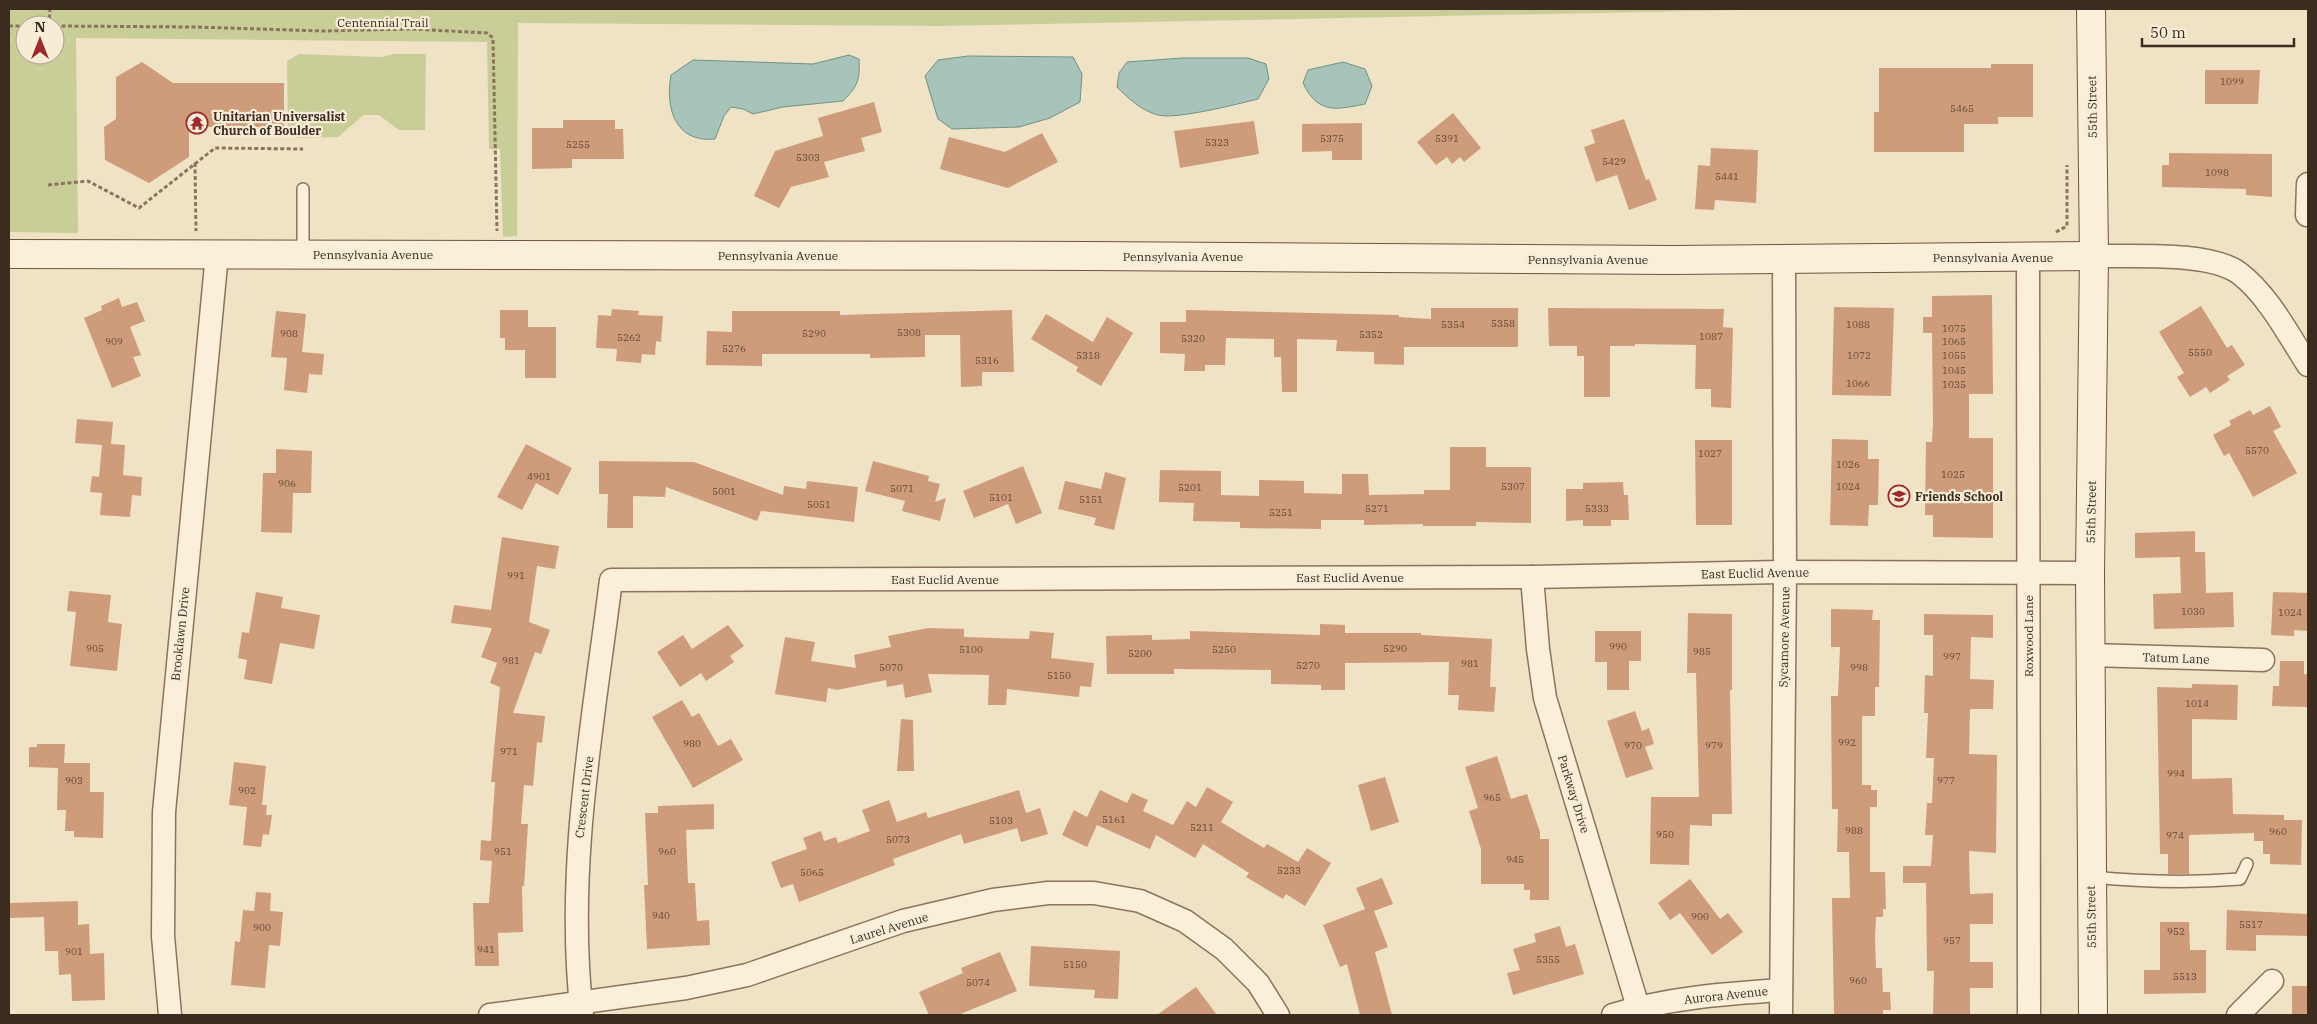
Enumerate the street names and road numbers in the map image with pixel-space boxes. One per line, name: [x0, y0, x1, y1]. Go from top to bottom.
street label: Centennial Trail: [337, 15, 429, 30]
street label: 55th Street: [2084, 76, 2100, 138]
street label: Pennsylvania Avenue: [313, 247, 433, 262]
street label: Pennsylvania Avenue: [718, 248, 838, 263]
street label: Pennsylvania Avenue: [1123, 249, 1243, 264]
street label: Pennsylvania Avenue: [1933, 250, 2053, 265]
street label: Pennsylvania Avenue: [1528, 252, 1648, 267]
street label: 55th Street: [2083, 481, 2099, 543]
street label: East Euclid Avenue: [1701, 565, 1809, 581]
street label: East Euclid Avenue: [1296, 570, 1404, 585]
street label: East Euclid Avenue: [891, 572, 999, 587]
street label: Brooklawn Drive: [168, 586, 192, 682]
street label: Sycamore Avenue: [1776, 586, 1792, 688]
street label: Roxwood Lane: [2021, 595, 2036, 677]
street label: Tatum Lane: [2142, 649, 2210, 667]
street label: Parkway Drive: [1555, 753, 1593, 835]
street label: Crescent Drive: [572, 755, 596, 839]
street label: 55th Street: [2083, 886, 2099, 948]
street label: Laurel Avenue: [848, 909, 930, 947]
street label: Aurora Avenue: [1683, 983, 1769, 1007]

